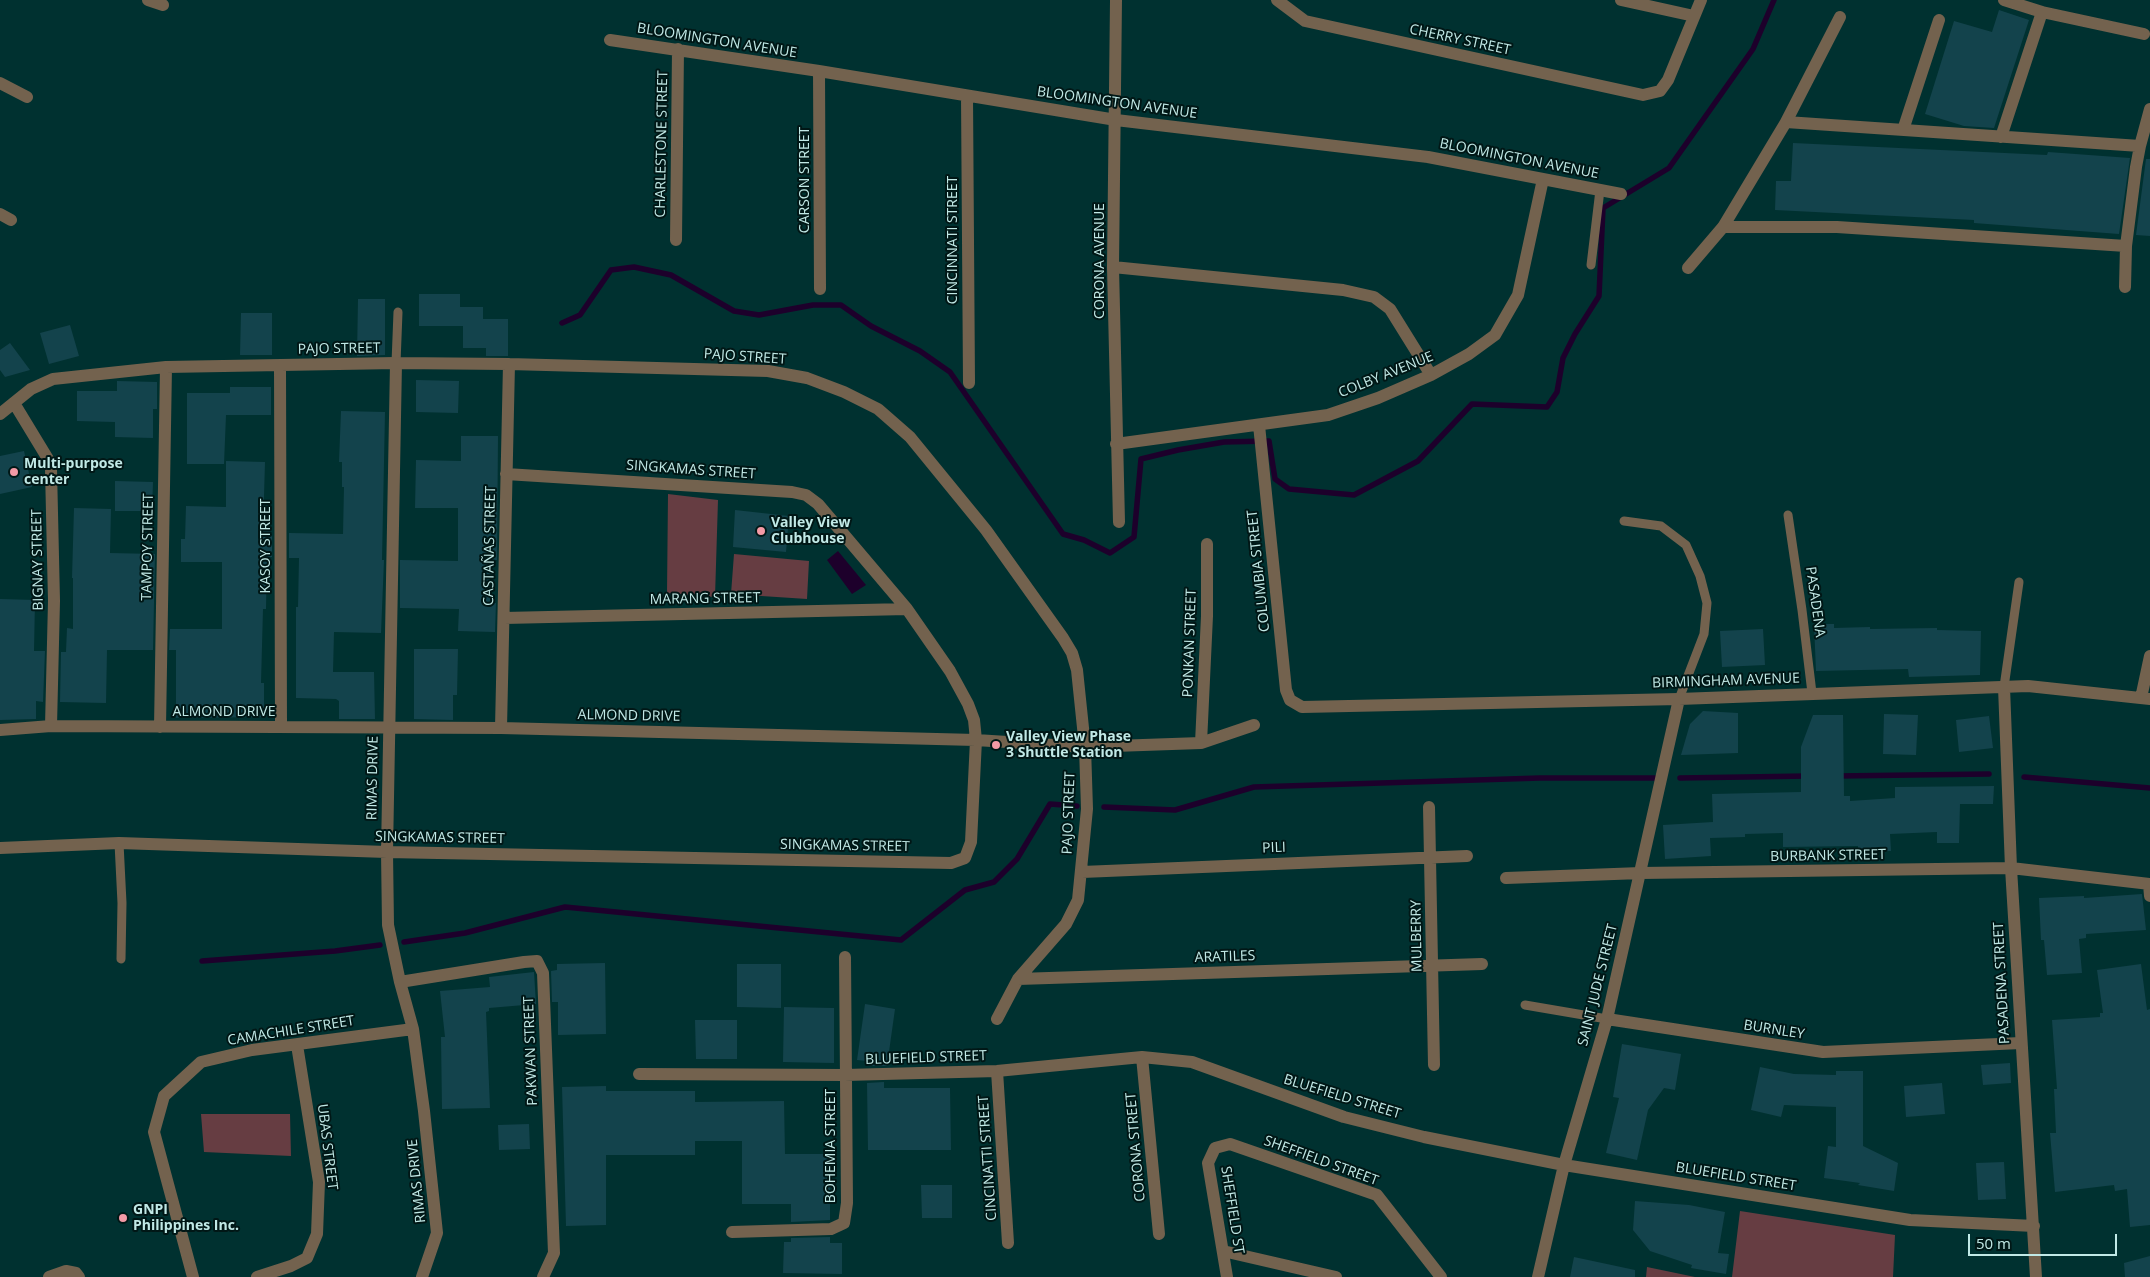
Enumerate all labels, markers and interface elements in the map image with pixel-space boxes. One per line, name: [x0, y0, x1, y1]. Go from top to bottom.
street label: BLOOMINGTON AVENUE: [636, 20, 798, 62]
street label: CHERRY STREET: [1408, 21, 1512, 59]
street label: CHARLESTONE STREET: [652, 70, 672, 218]
street label: BLOOMINGTON AVENUE: [1036, 83, 1198, 123]
street label: CARSON STREET: [797, 127, 813, 233]
street label: BLOOMINGTON AVENUE: [1438, 135, 1600, 183]
street label: CINCINNATI STREET: [945, 176, 961, 304]
street label: CORONA AVENUE: [1092, 203, 1108, 319]
street label: PAJO STREET: [297, 340, 381, 358]
street label: PAJO STREET: [703, 346, 787, 368]
street label: COLBY AVENUE: [1336, 348, 1436, 402]
place label: Multi-purpose center: [24, 456, 123, 488]
street label: SINGKAMAS STREET: [626, 457, 756, 483]
marker: Multi-purpose center: [8, 466, 20, 478]
street label: CASTAÑAS STREET: [481, 486, 499, 606]
street label: TAMPOY STREET: [139, 493, 157, 601]
street label: KASOY STREET: [258, 499, 274, 593]
street label: BIGNAY STREET: [29, 509, 47, 611]
street label: COLUMBIA STREET: [1244, 509, 1274, 633]
place label: Valley View Clubhouse: [771, 515, 851, 548]
marker: Valley View Clubhouse: [755, 525, 767, 537]
street label: PASADENA: [1802, 566, 1828, 638]
street label: PONKAN STREET: [1180, 588, 1200, 698]
street label: MARANG STREET: [650, 590, 760, 608]
street label: BIRMINGHAM AVENUE: [1652, 670, 1800, 692]
street label: ALMOND DRIVE: [173, 704, 275, 720]
street label: ALMOND DRIVE: [577, 707, 681, 725]
place label: Valley View Phase 3 Shuttle Station: [1006, 729, 1131, 762]
street label: RIMAS DRIVE: [364, 736, 382, 820]
marker: Valley View Phase 3 Shuttle Station: [990, 739, 1002, 751]
street label: PAJO STREET: [1059, 771, 1079, 855]
street label: SINGKAMAS STREET: [375, 828, 505, 848]
street label: SINGKAMAS STREET: [780, 836, 910, 856]
street label: PILI: [1262, 839, 1286, 857]
street label: BURBANK STREET: [1770, 847, 1886, 865]
street label: MULBERRY: [1408, 900, 1426, 972]
street label: SAINT JUDE STREET: [1575, 922, 1621, 1048]
street label: PASADENA STREET: [1990, 922, 2014, 1044]
street label: ARATILES: [1194, 948, 1256, 966]
street label: PAKWAN STREET: [521, 996, 541, 1106]
street label: CAMACHILE STREET: [226, 1013, 356, 1049]
street label: BURNLEY: [1742, 1017, 1806, 1043]
street label: BLUEFIELD STREET: [865, 1047, 987, 1069]
street label: BLUEFIELD STREET: [1281, 1071, 1403, 1123]
street label: BOHEMIA STREET: [823, 1089, 839, 1203]
street label: CORONA STREET: [1123, 1092, 1149, 1202]
street label: CINCINATTI STREET: [975, 1095, 1001, 1221]
street label: UBAS STREET: [313, 1103, 341, 1191]
street label: SHEFFIELD STREET: [1262, 1133, 1380, 1189]
street label: RIMAS DRIVE: [404, 1138, 430, 1224]
street label: BLUEFIELD STREET: [1675, 1159, 1797, 1195]
street label: SHEFFIELD ST: [1217, 1165, 1247, 1255]
place label: GNPI Philippines Inc.: [133, 1202, 239, 1234]
marker: GNPI Philippines Inc.: [117, 1212, 129, 1224]
scale bar: [1970, 1224, 2119, 1256]
text: 50 m: [1976, 1233, 2011, 1253]

